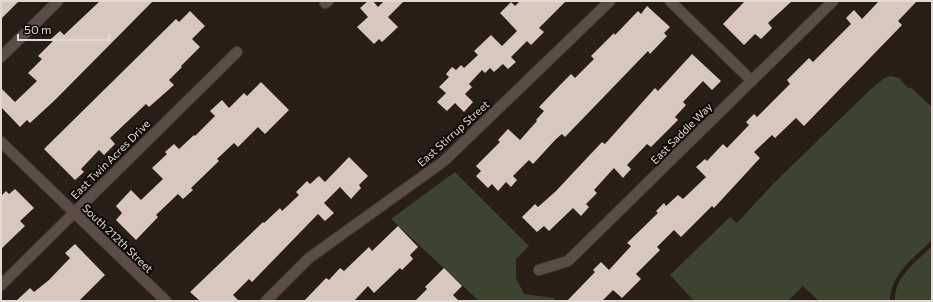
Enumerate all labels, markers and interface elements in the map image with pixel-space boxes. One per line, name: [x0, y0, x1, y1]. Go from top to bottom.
scale bar: [18, 16, 109, 42]
text: 50 m: [24, 22, 52, 36]
street label: East Stirrup Street: [414, 97, 492, 169]
street label: East Saddle Way: [648, 99, 715, 166]
street label: East Twin Acres Drive: [68, 117, 152, 201]
street label: South 212th Street: [80, 201, 156, 275]

